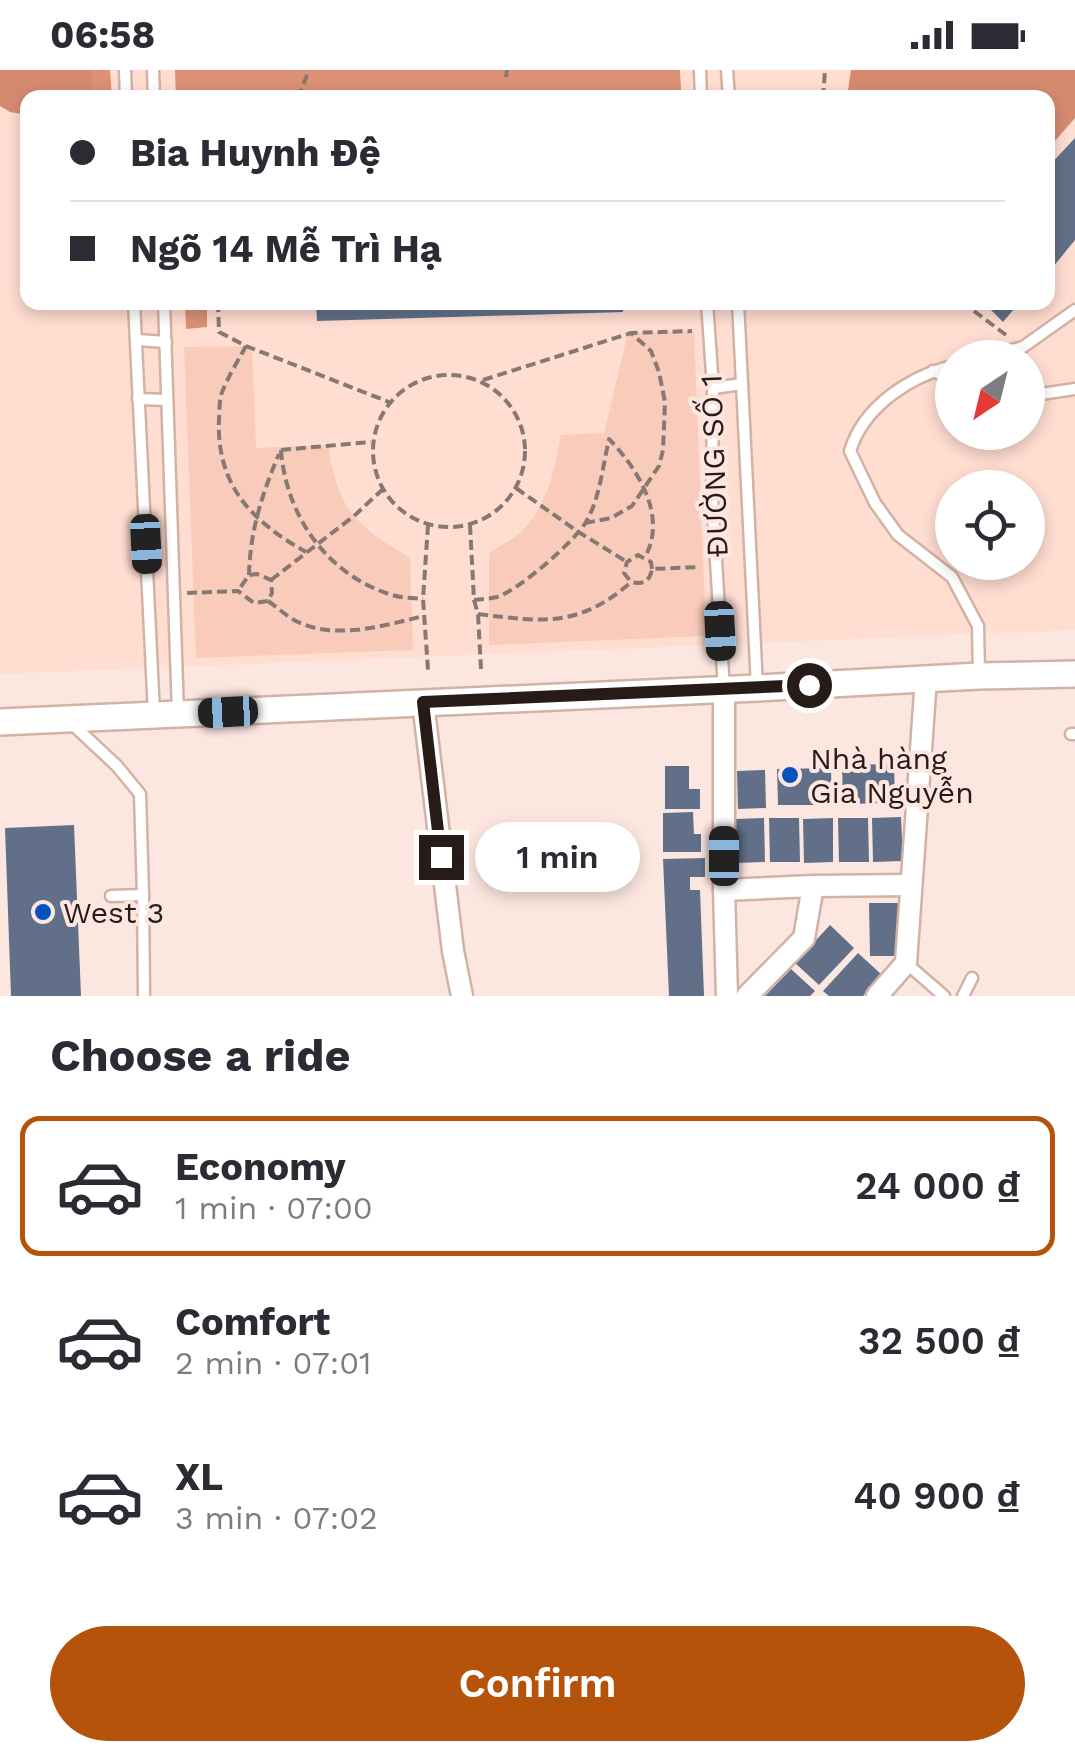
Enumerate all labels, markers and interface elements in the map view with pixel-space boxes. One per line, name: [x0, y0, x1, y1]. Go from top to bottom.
text: 06:58: [50, 13, 155, 57]
text: Bia Huynh Đệ: [130, 131, 381, 175]
text: Ngõ 14 Mễ Trì Hạ: [130, 227, 442, 271]
north arrow: [935, 340, 1045, 450]
map controls: [935, 340, 1045, 580]
street label: ĐƯỜNG SỐ 1: [691, 374, 735, 558]
button: locate: [935, 470, 1045, 580]
car: [129, 513, 163, 575]
car: [703, 600, 737, 662]
route start: [787, 663, 832, 708]
car: [197, 695, 259, 729]
place label: Nhà hàng Gia Nguyễn: [810, 741, 974, 810]
marker: Nhà hàng Gia Nguyễn: [779, 764, 801, 786]
callout: 1 min: [476, 822, 641, 892]
car: [709, 826, 739, 886]
route end: [419, 835, 464, 880]
text: 1 min: [516, 838, 599, 876]
place label: West 3: [63, 895, 164, 930]
marker: West 3: [32, 901, 54, 923]
text: Choose a ride: [50, 1029, 350, 1082]
icon: car: [55, 1141, 145, 1231]
text: Economy: [175, 1145, 346, 1189]
text: 24 000 ₫: [855, 1164, 1020, 1208]
text: 1 min · 07:00: [175, 1189, 373, 1227]
icon: car: [55, 1296, 145, 1386]
text: Comfort: [175, 1300, 330, 1344]
text: 32 500 ₫: [858, 1319, 1020, 1363]
text: 2 min · 07:01: [175, 1344, 372, 1382]
icon: car: [55, 1451, 145, 1541]
text: XL: [175, 1455, 223, 1499]
text: 40 900 ₫: [853, 1474, 1020, 1518]
text: 3 min · 07:02: [175, 1499, 378, 1537]
button: Confirm: [50, 1626, 1025, 1741]

